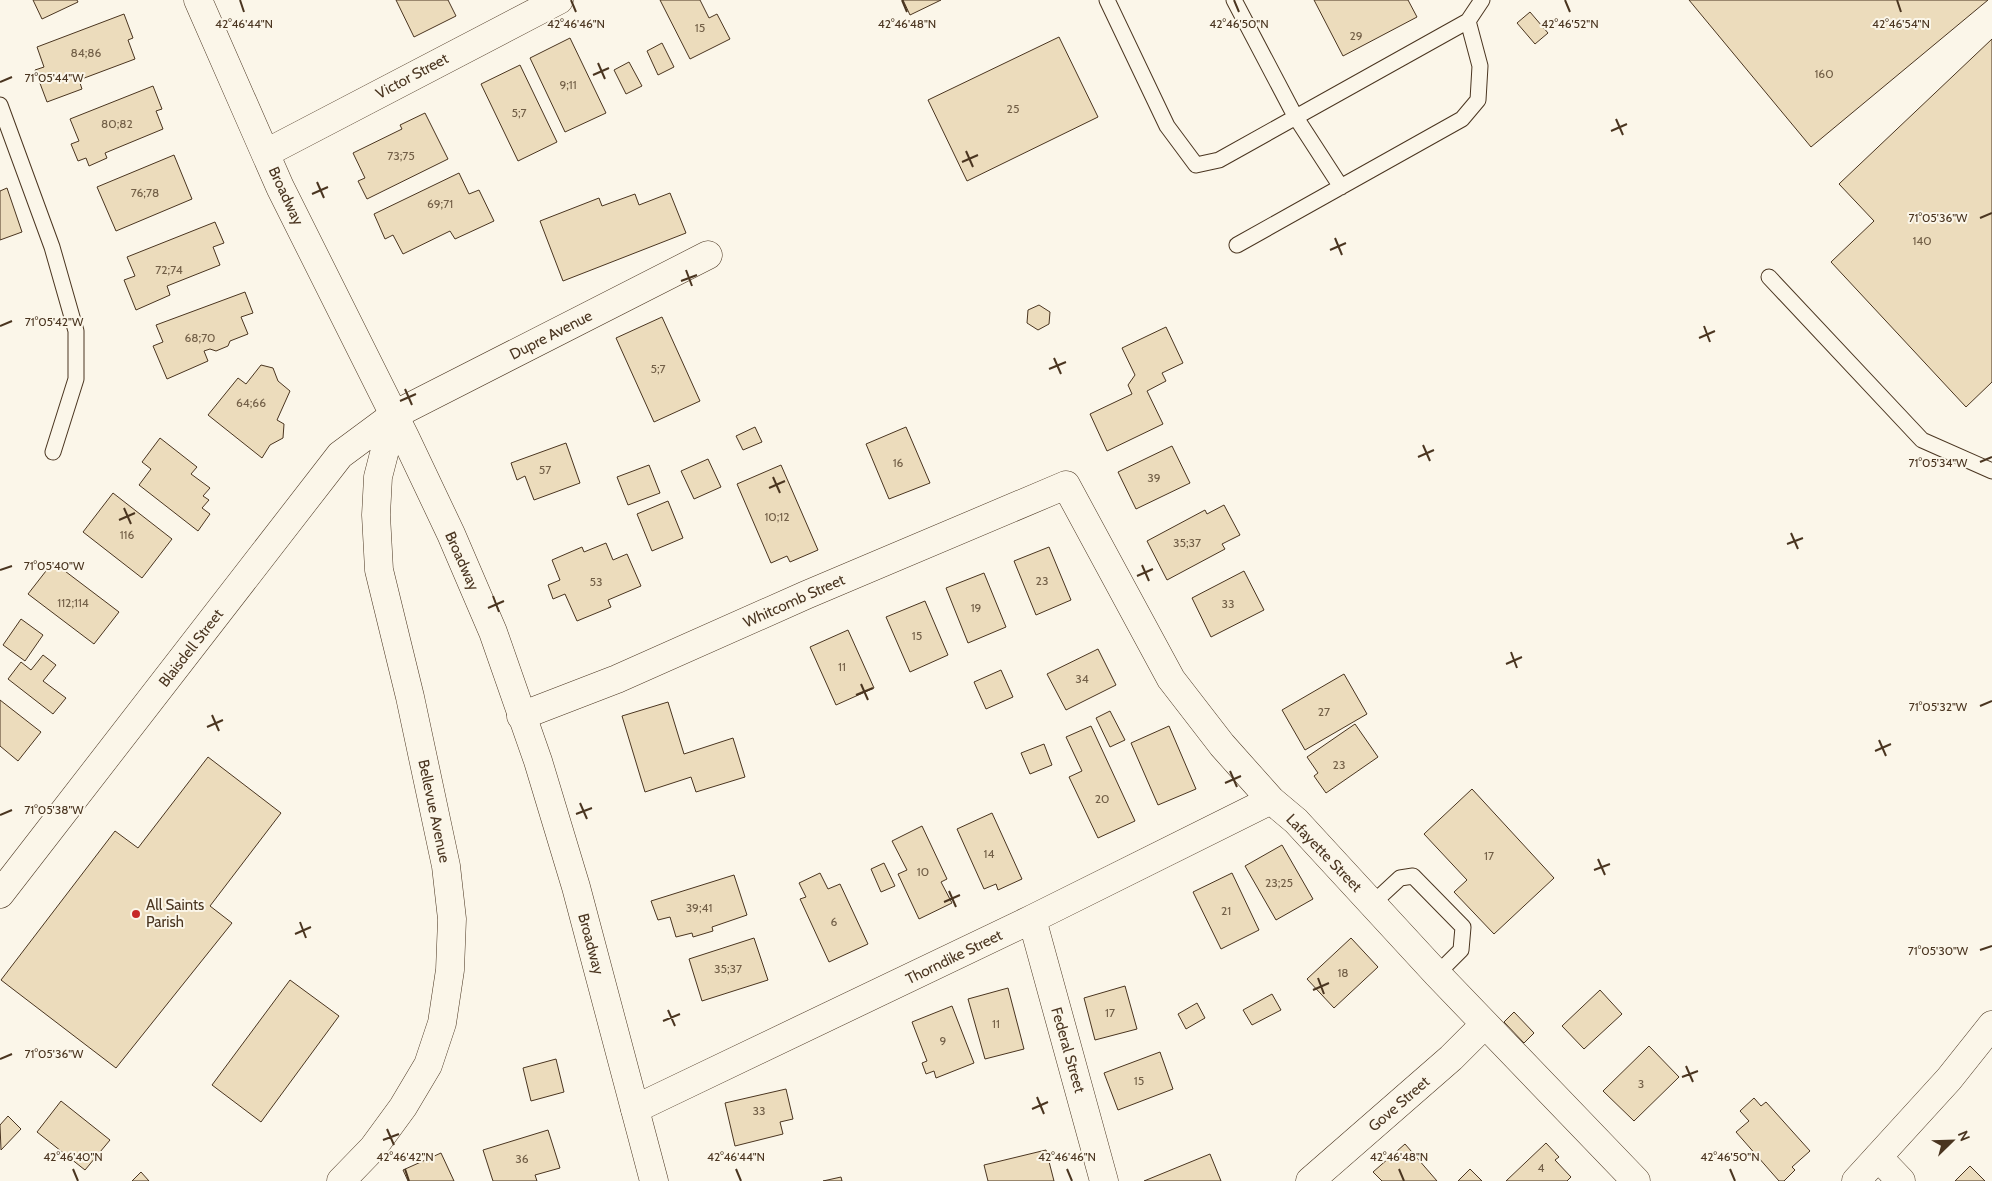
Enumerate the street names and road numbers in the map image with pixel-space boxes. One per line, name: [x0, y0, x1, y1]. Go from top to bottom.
street label: Victor Street: [373, 49, 451, 103]
street label: Broadway: [265, 164, 308, 228]
street label: Dupre Avenue: [507, 306, 596, 363]
street label: Broadway: [441, 529, 483, 594]
street label: Whitcomb Street: [741, 571, 847, 631]
street label: Blaisdell Street: [155, 605, 227, 691]
street label: Bellevue Avenue: [414, 758, 454, 865]
street label: Lafayette Street: [1282, 810, 1366, 896]
street label: Broadway: [574, 911, 608, 977]
street label: Thorndike Street: [903, 926, 1005, 988]
street label: Federal Street: [1047, 1005, 1089, 1095]
street label: Gove Street: [1365, 1073, 1433, 1135]

